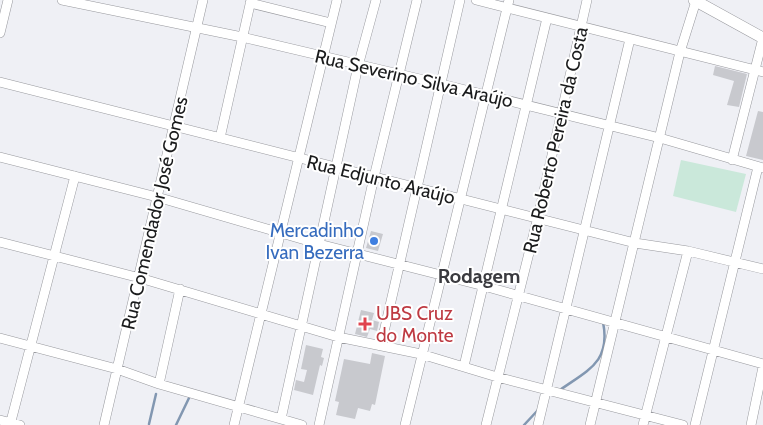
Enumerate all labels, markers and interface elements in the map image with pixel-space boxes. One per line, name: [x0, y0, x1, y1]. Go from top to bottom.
street label: Rua Roberto Pereira da Costa: [518, 25, 593, 256]
street label: Rua Severino Silva Araújo: [313, 44, 515, 112]
street label: Rua Comendador José Gomes: [116, 94, 193, 332]
street label: Rua Edjunto Araújo: [304, 150, 457, 209]
place label: Mercadinho Ivan Bezerra: [266, 219, 364, 264]
marker: Mercadinho Ivan Bezerra: [368, 235, 380, 247]
district label: Rodagem: [438, 264, 520, 288]
place label: UBS Cruz do Monte: [376, 302, 454, 347]
marker: UBS Cruz do Monte: [358, 317, 372, 331]

